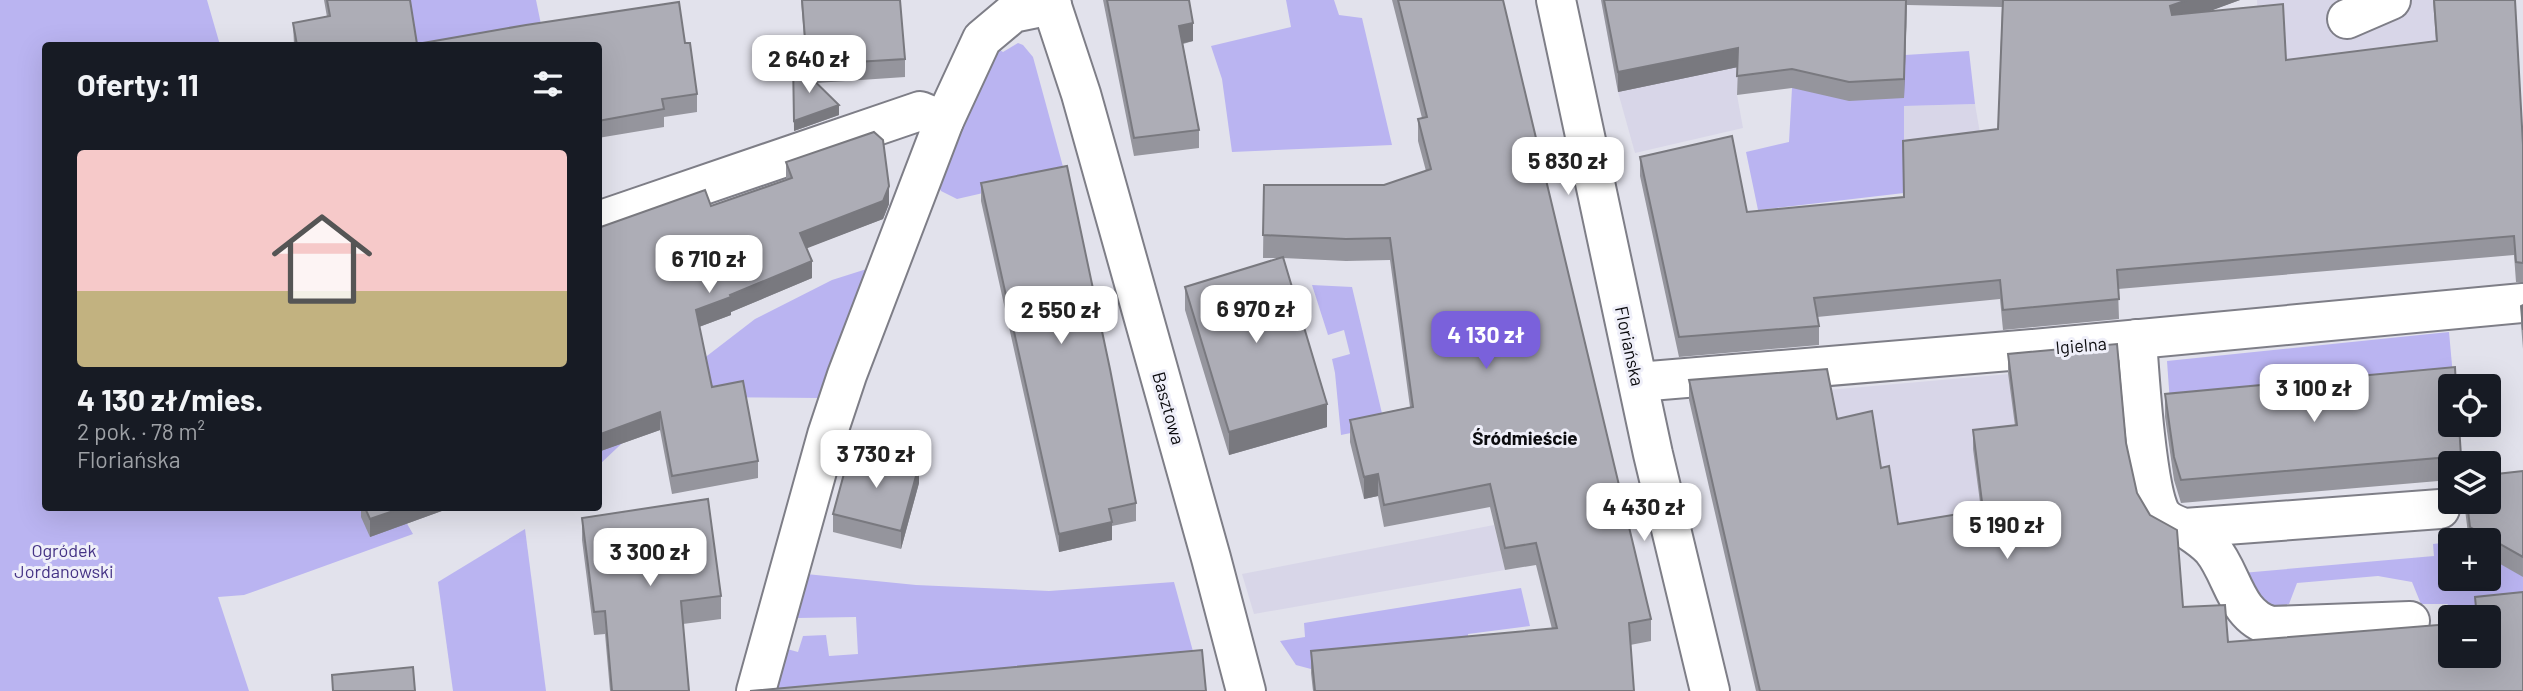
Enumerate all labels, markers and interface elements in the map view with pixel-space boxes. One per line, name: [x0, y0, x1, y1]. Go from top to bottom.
pin: 2 640 zł: [737, 36, 881, 95]
text: 2 640 zł: [768, 44, 850, 72]
icon: filters: [529, 65, 567, 103]
text: Oferty: 11: [77, 66, 199, 102]
pin: 5 830 zł: [1496, 138, 1640, 197]
text: 5 830 zł: [1528, 146, 1608, 174]
icon: home: [259, 196, 385, 322]
pin: 6 710 zł: [637, 236, 781, 295]
text: 6 710 zł: [672, 244, 746, 272]
pin: 2 550 zł: [989, 286, 1133, 346]
pin: 6 970 zł: [1184, 286, 1328, 345]
text: 6 970 zł: [1217, 294, 1295, 322]
text: 2 550 zł: [1021, 295, 1101, 323]
street label: Floriańska: [1611, 304, 1649, 388]
pin: 4 130 zł: [1414, 312, 1558, 371]
text: 4 130 zł: [1447, 320, 1525, 348]
street label: Igielna: [2054, 332, 2108, 358]
pin: 3 100 zł: [2242, 364, 2386, 424]
street label: Basztowa: [1148, 369, 1190, 447]
text: 3 100 zł: [2276, 373, 2352, 401]
map controls: [2438, 374, 2501, 668]
button: locate: [2438, 374, 2501, 437]
text: 4 130 zł/mies.: [77, 381, 263, 417]
text: 2 pok. · 78 m²: [77, 417, 205, 445]
district label: Śródmieście: [1472, 426, 1578, 449]
pin: 3 730 zł: [804, 430, 948, 490]
text: 3 730 zł: [836, 439, 916, 467]
text: Floriańska: [77, 445, 180, 473]
button: layers: [2438, 451, 2501, 514]
pin: 4 430 zł: [1572, 484, 1716, 543]
text: 4 430 zł: [1602, 492, 1686, 520]
pin: 5 190 zł: [1935, 502, 2079, 561]
text: 5 190 zł: [1969, 510, 2045, 538]
pin: 3 300 zł: [578, 528, 722, 588]
button: +: [2438, 528, 2501, 591]
text: 3 300 zł: [610, 537, 690, 565]
park label: Ogródek Jordanowski: [14, 539, 114, 582]
button: −: [2438, 605, 2501, 668]

